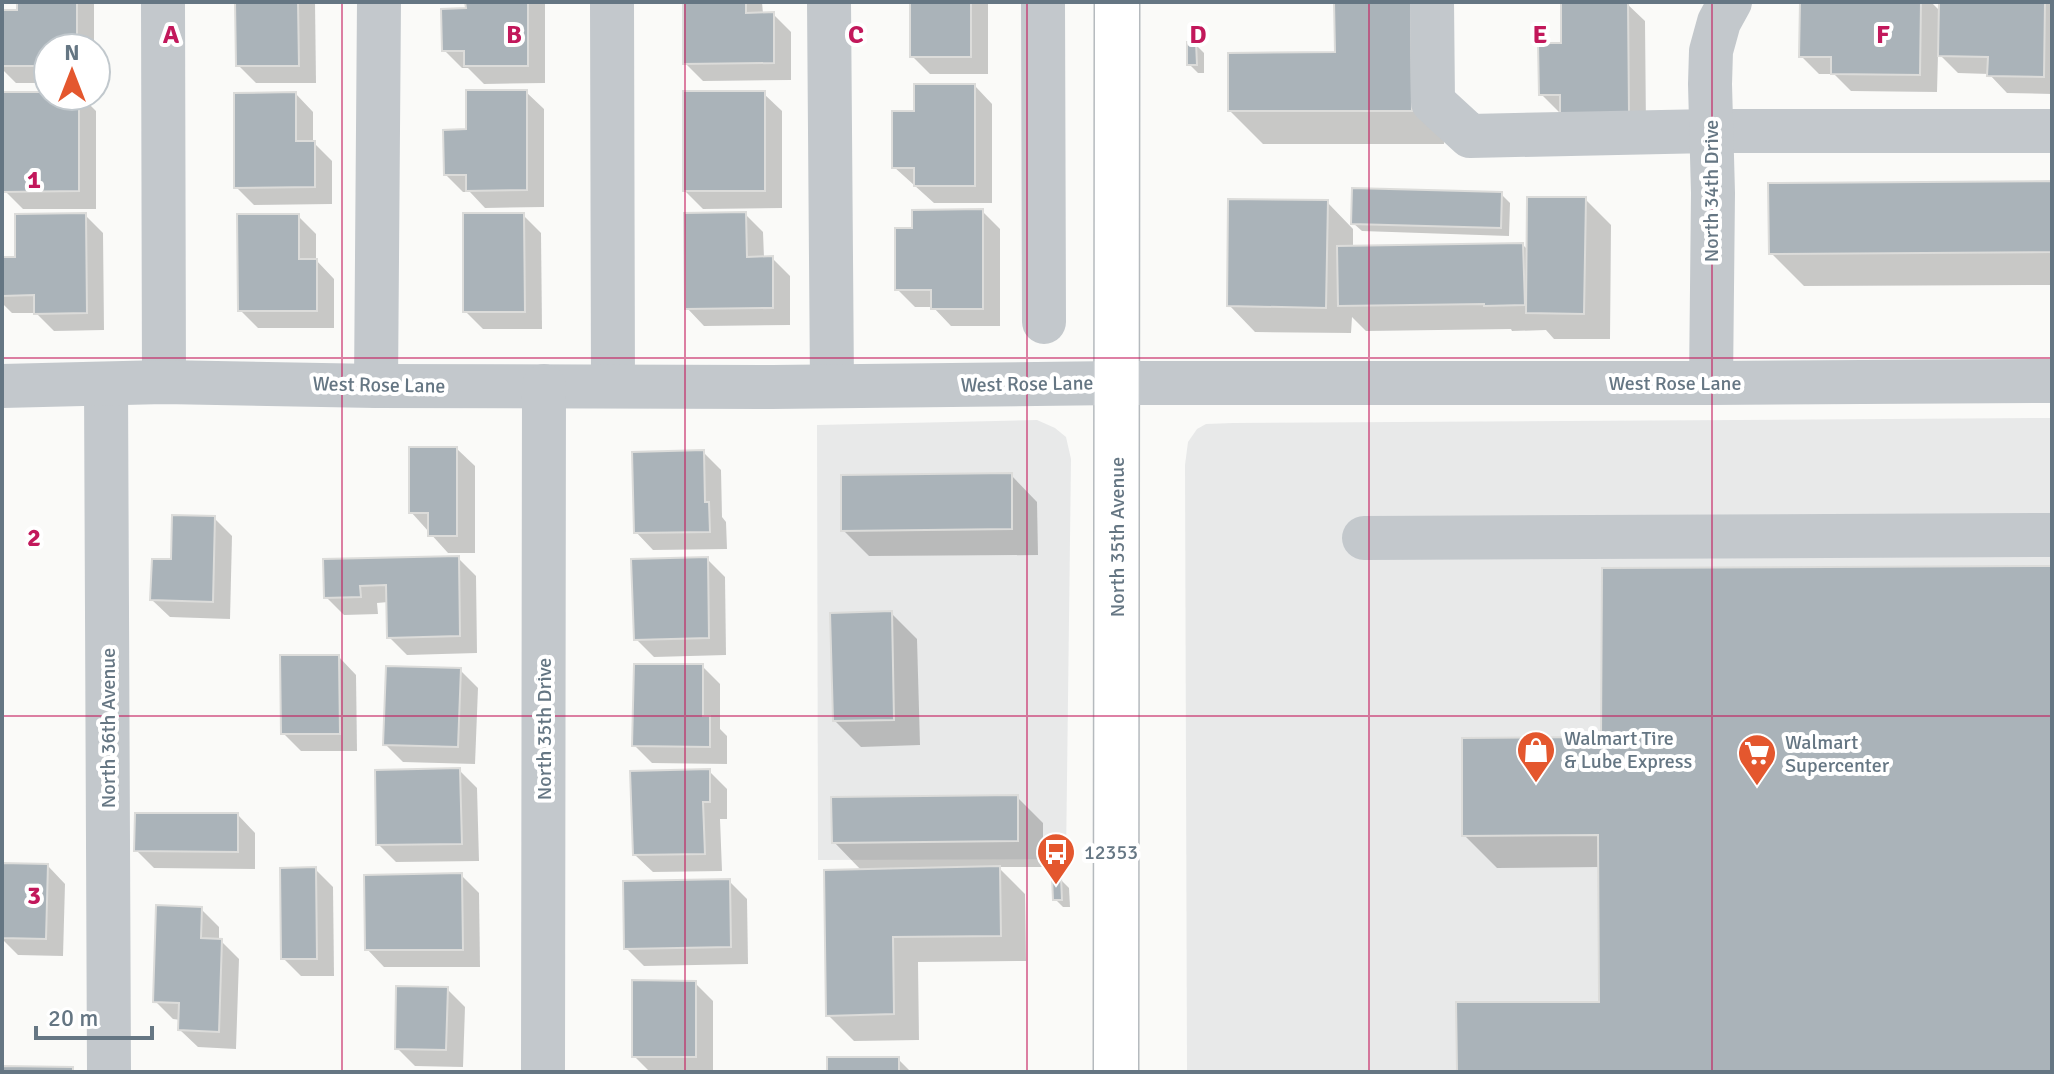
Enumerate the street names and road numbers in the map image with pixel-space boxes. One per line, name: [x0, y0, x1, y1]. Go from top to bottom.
street label: North 34th Drive: [1699, 120, 1724, 262]
street label: West Rose Lane: [960, 370, 1094, 398]
street label: West Rose Lane: [312, 371, 446, 399]
street label: West Rose Lane: [1609, 371, 1741, 396]
street label: North 35th Avenue: [1105, 457, 1130, 617]
street label: North 36th Avenue: [96, 648, 121, 808]
street label: North 35th Drive: [532, 658, 557, 800]

